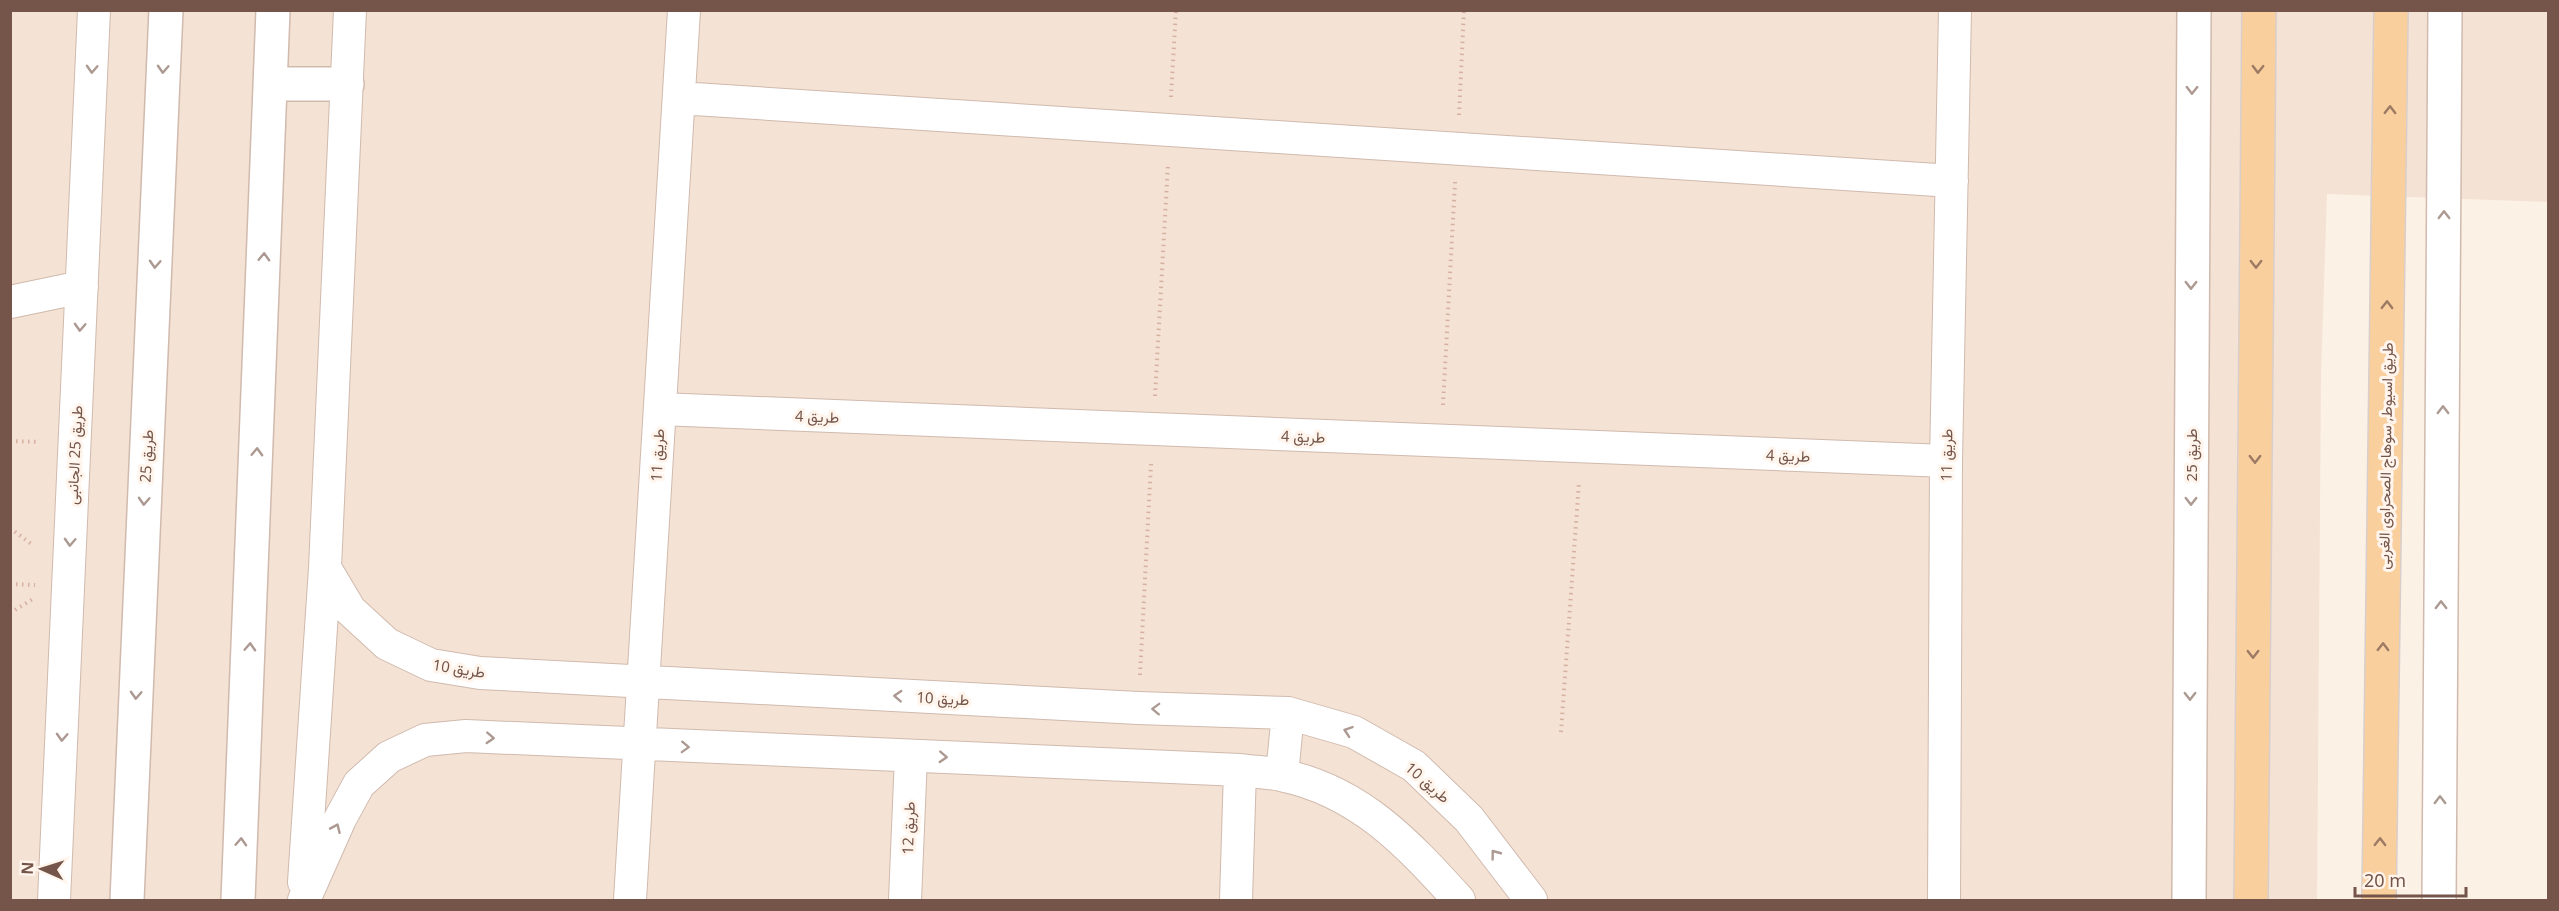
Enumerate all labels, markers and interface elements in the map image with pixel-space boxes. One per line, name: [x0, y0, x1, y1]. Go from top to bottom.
one-way arrow: [85, 64, 98, 73]
one-way arrow: [157, 64, 170, 73]
one-way arrow: [2252, 64, 2264, 73]
one-way arrow: [2186, 85, 2199, 94]
one-way arrow: [2384, 106, 2396, 115]
one-way arrow: [2438, 211, 2450, 220]
one-way arrow: [257, 253, 270, 262]
one-way arrow: [148, 259, 161, 268]
one-way arrow: [2250, 259, 2262, 268]
one-way arrow: [2185, 280, 2198, 289]
one-way arrow: [2381, 301, 2394, 310]
one-way arrow: [74, 322, 87, 331]
street label: طريق اسيوط, سوهاج الصحراوى الغربى: [2373, 342, 2399, 570]
street label: طريق 25 الجانبى: [61, 405, 88, 505]
street label: طريق 4: [794, 405, 840, 428]
one-way arrow: [2436, 406, 2449, 415]
street label: طريق 4: [1280, 425, 1326, 448]
street label: طريق 11: [646, 428, 669, 482]
street label: طريق 11: [1936, 428, 1957, 482]
street label: طريق 25: [2181, 428, 2202, 481]
street label: طريق 25: [135, 429, 158, 483]
street label: طريق 4: [1765, 444, 1811, 467]
one-way arrow: [250, 448, 263, 457]
one-way arrow: [2248, 454, 2261, 463]
one-way arrow: [138, 496, 151, 505]
one-way arrow: [2185, 496, 2197, 505]
one-way arrow: [64, 538, 77, 547]
one-way arrow: [2435, 601, 2447, 610]
one-way arrow: [243, 643, 256, 652]
one-way arrow: [2376, 643, 2389, 652]
one-way arrow: [2247, 649, 2259, 658]
street label: طريق 10: [431, 654, 487, 683]
street label: طريق 10: [916, 687, 970, 710]
one-way arrow: [894, 689, 903, 702]
one-way arrow: [129, 691, 142, 700]
one-way arrow: [2184, 691, 2196, 700]
one-way arrow: [1151, 703, 1160, 715]
one-way arrow: [1343, 725, 1354, 738]
one-way arrow: [486, 731, 495, 744]
one-way arrow: [55, 733, 68, 742]
one-way arrow: [681, 740, 690, 753]
one-way arrow: [938, 751, 947, 764]
street label: طريق 10: [1401, 757, 1455, 808]
one-way arrow: [2434, 796, 2446, 805]
street label: طريق 12: [897, 801, 920, 855]
one-way arrow: [329, 823, 341, 834]
one-way arrow: [235, 838, 248, 847]
one-way arrow: [2374, 838, 2386, 847]
north arrow: [12, 839, 72, 899]
one-way arrow: [1492, 850, 1503, 861]
scale bar: [2355, 860, 2466, 898]
text: N: [16, 861, 38, 875]
text: 20 m: [2364, 868, 2406, 892]

